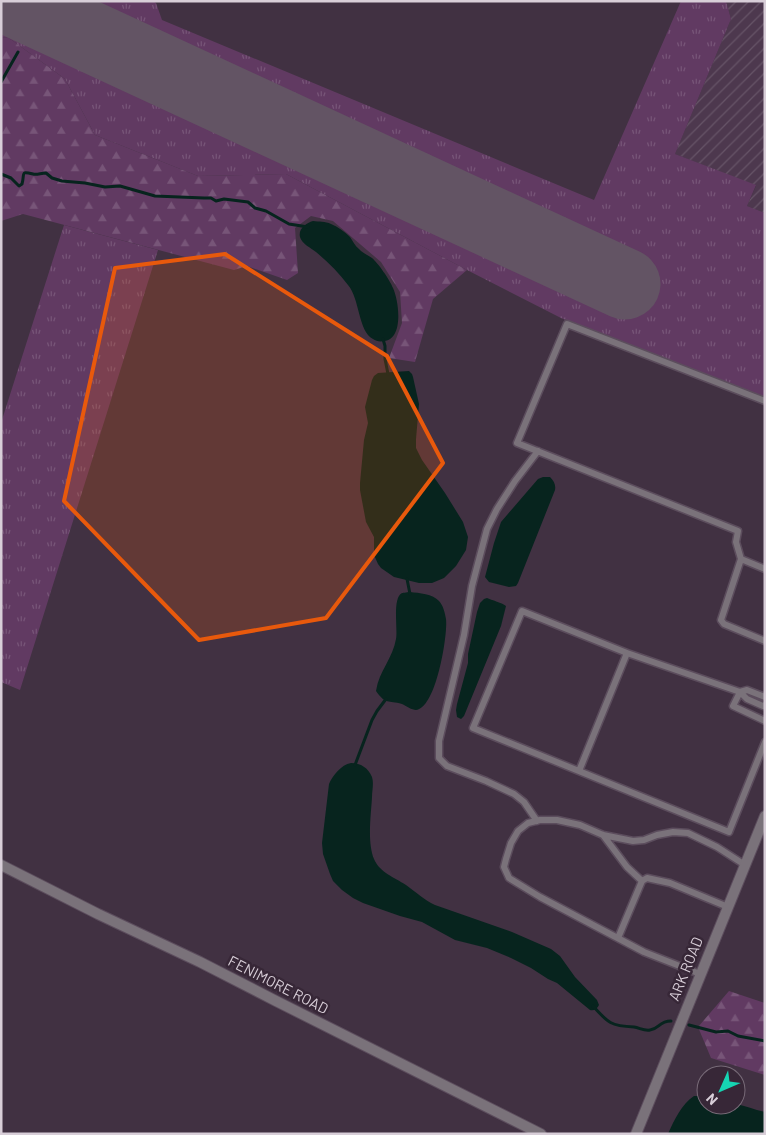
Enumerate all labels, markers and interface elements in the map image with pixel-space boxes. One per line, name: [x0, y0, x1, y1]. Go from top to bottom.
street label: ARK ROAD: [664, 934, 706, 1003]
street label: FENIMORE ROAD: [225, 951, 331, 1017]
north arrow: [696, 1065, 746, 1115]
text: N: [702, 1090, 721, 1109]

